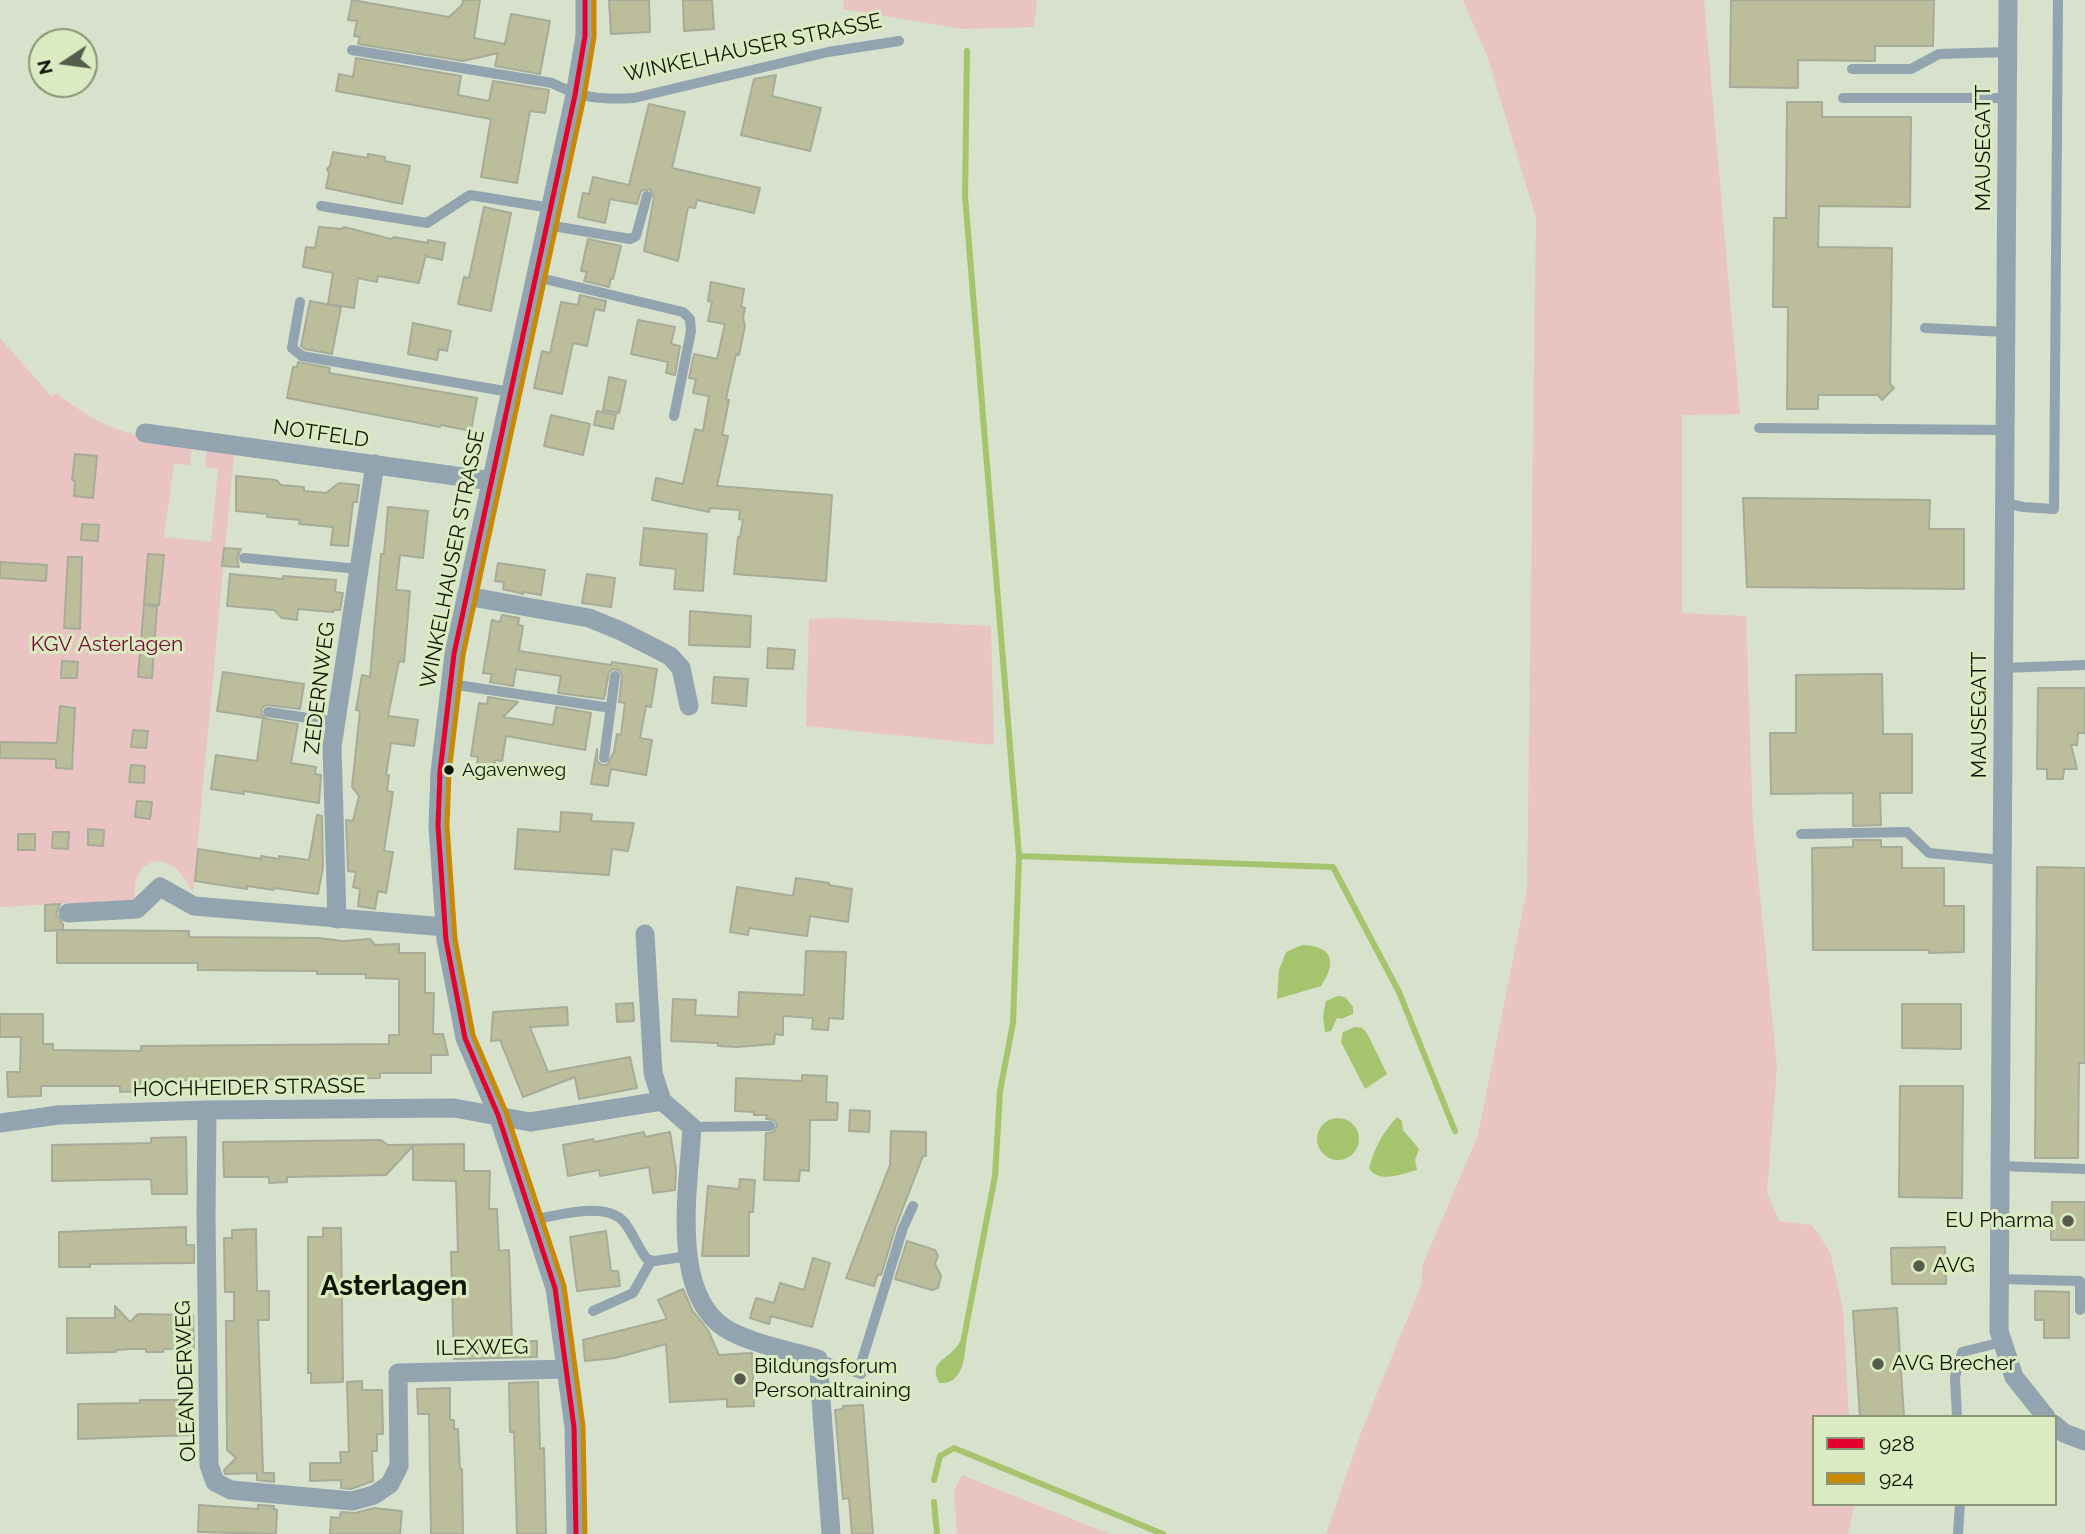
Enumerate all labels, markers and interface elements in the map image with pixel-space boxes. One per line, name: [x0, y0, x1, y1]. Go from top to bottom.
street label: WINKELHAUSER STRASSE: [622, 8, 884, 88]
north arrow: [28, 28, 98, 98]
text: N: [32, 58, 57, 77]
street label: MAUSEGATT: [1971, 85, 1997, 211]
street label: NOTFELD: [271, 415, 371, 453]
street label: WINKELHAUSER STRASSE: [416, 428, 490, 690]
street label: ZEDERNWEG: [299, 620, 341, 756]
park label: KGV Asterlagen: [31, 632, 183, 658]
street label: MAUSEGATT: [1967, 652, 1993, 778]
place label: Agavenweg: [462, 759, 566, 781]
marker: Agavenweg: [442, 763, 456, 777]
street label: HOCHHEIDER STRASSE: [132, 1073, 366, 1103]
place label: EU Pharma: [1945, 1208, 2054, 1234]
marker: EU Pharma: [2060, 1213, 2076, 1229]
place label: AVG: [1933, 1253, 1975, 1279]
marker: AVG: [1911, 1258, 1927, 1274]
district label: Asterlagen: [321, 1270, 467, 1304]
street label: OLEANDERWEG: [171, 1300, 201, 1462]
street label: ILEXWEG: [435, 1335, 529, 1361]
place label: AVG Brecher: [1892, 1351, 2016, 1377]
place label: Bildungsforum Personaltraining: [754, 1354, 911, 1404]
marker: AVG Brecher: [1870, 1356, 1886, 1372]
marker: Bildungsforum Personaltraining: [732, 1371, 748, 1387]
legend: [1812, 1415, 2057, 1506]
text: 928: [1879, 1431, 1915, 1456]
text: 924: [1879, 1466, 1914, 1491]

